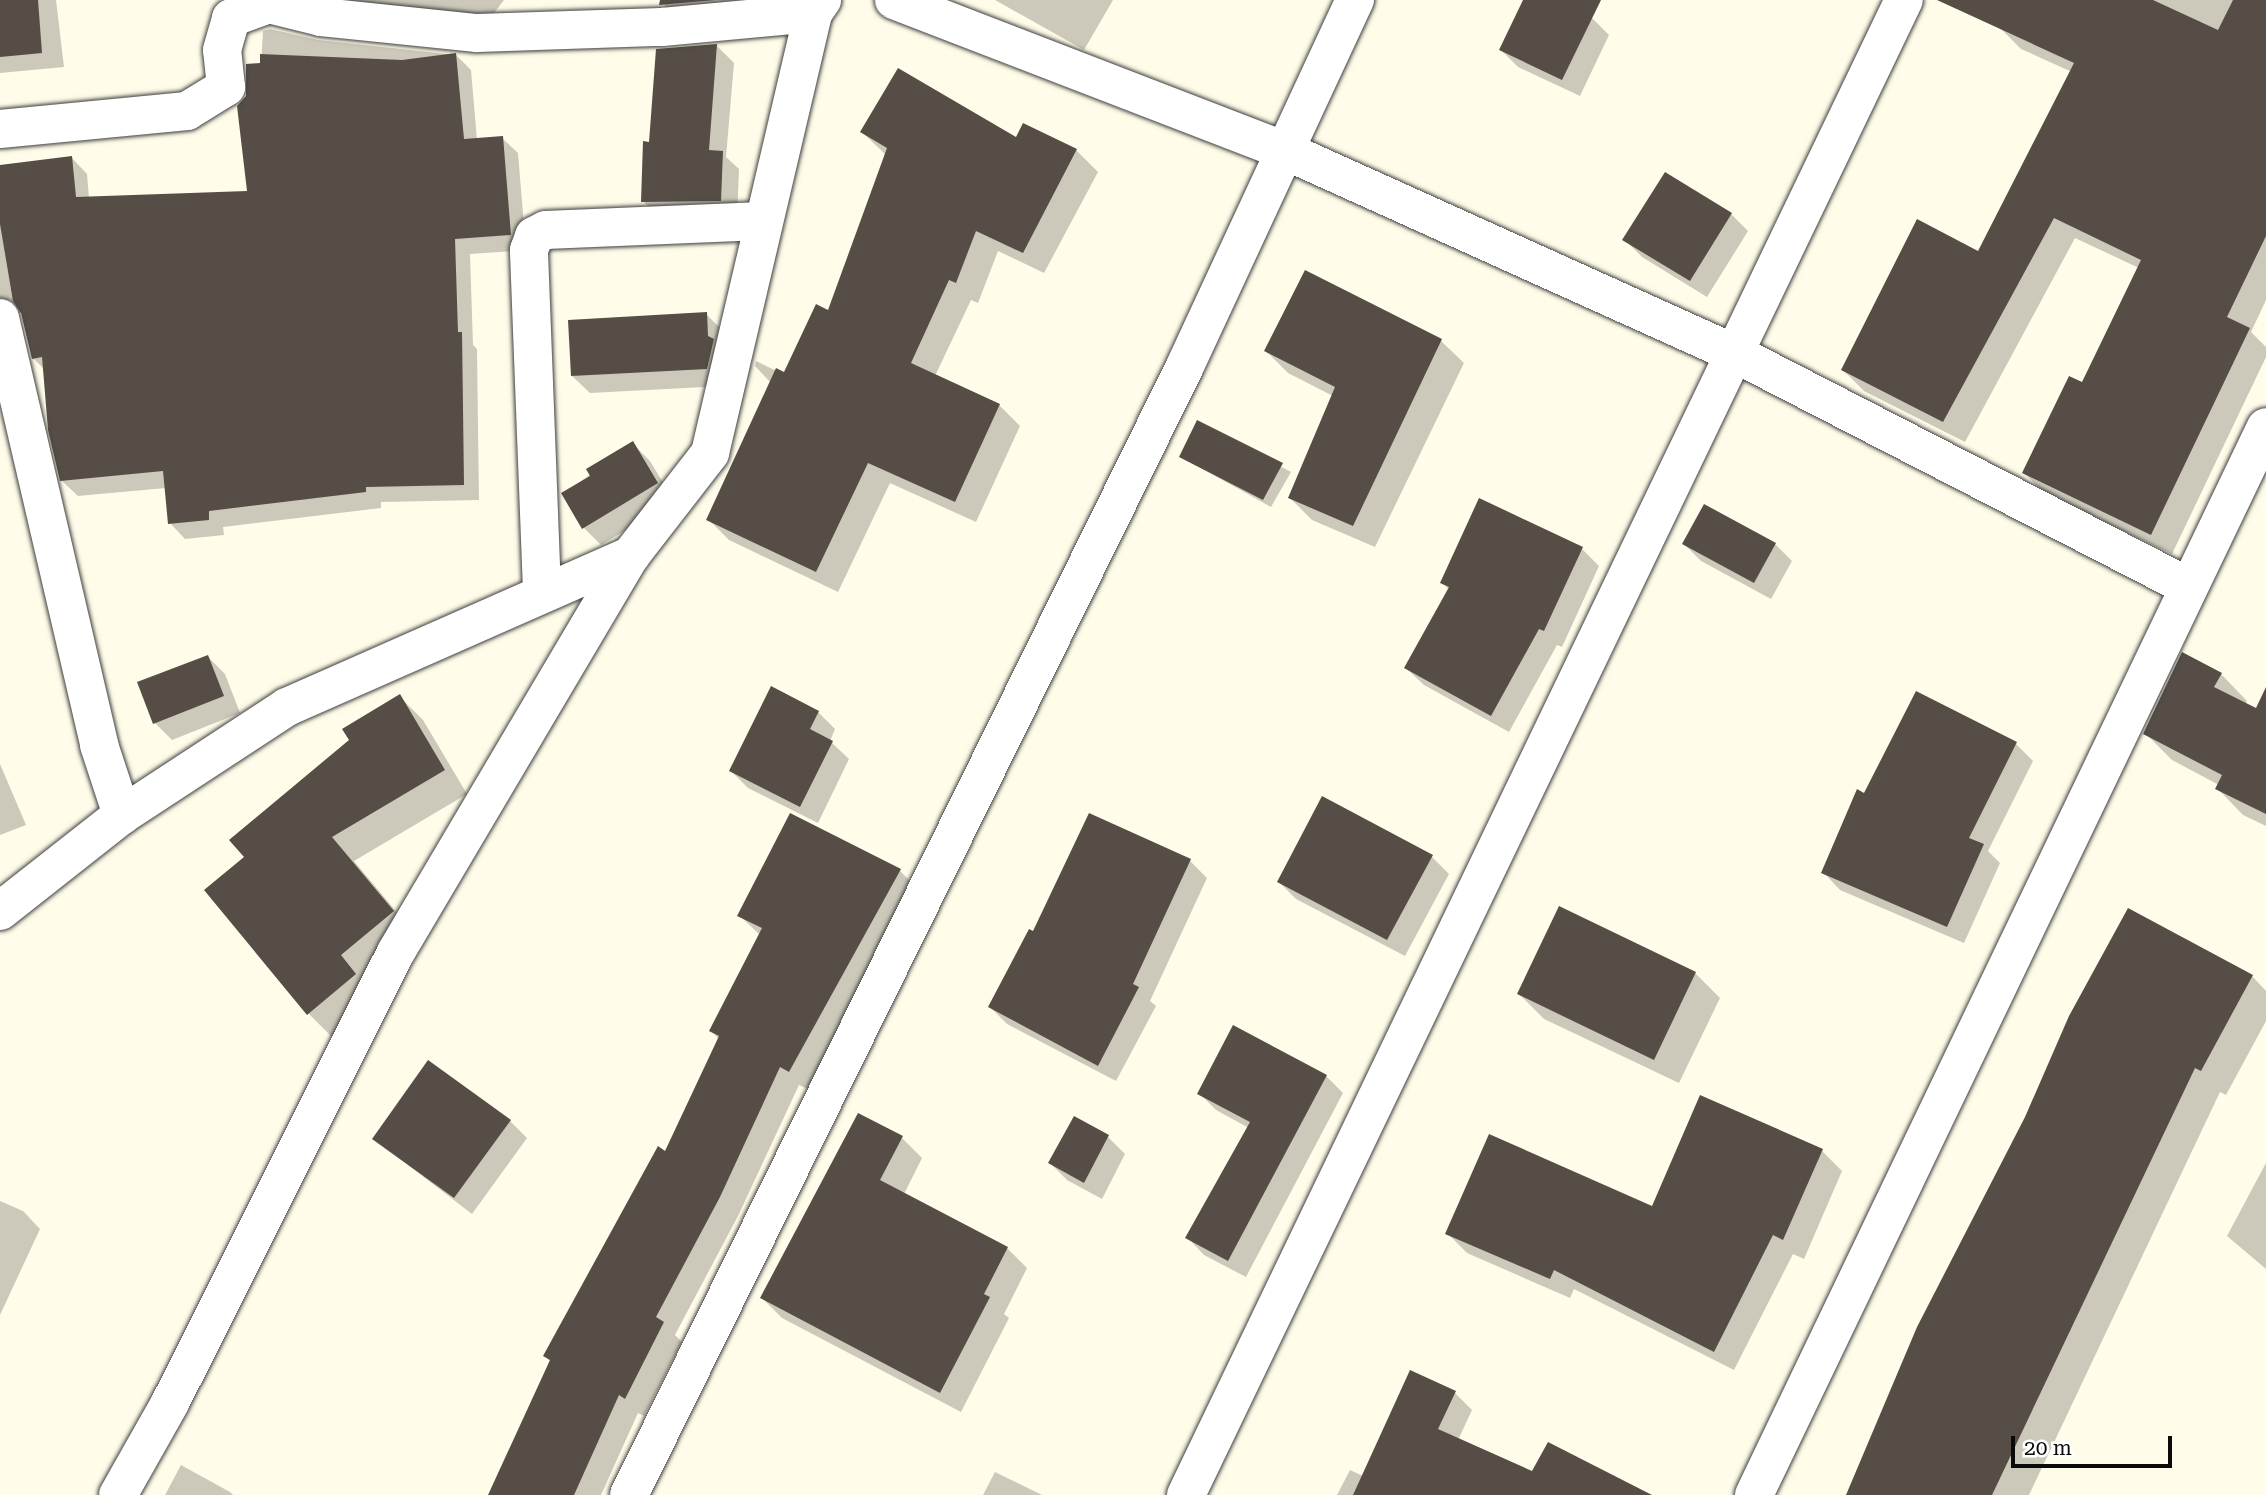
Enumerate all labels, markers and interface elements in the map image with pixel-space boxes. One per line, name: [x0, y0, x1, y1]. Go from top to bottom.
scale bar: [2014, 1422, 2175, 1466]
text: 20 m: [2024, 1436, 2072, 1460]

